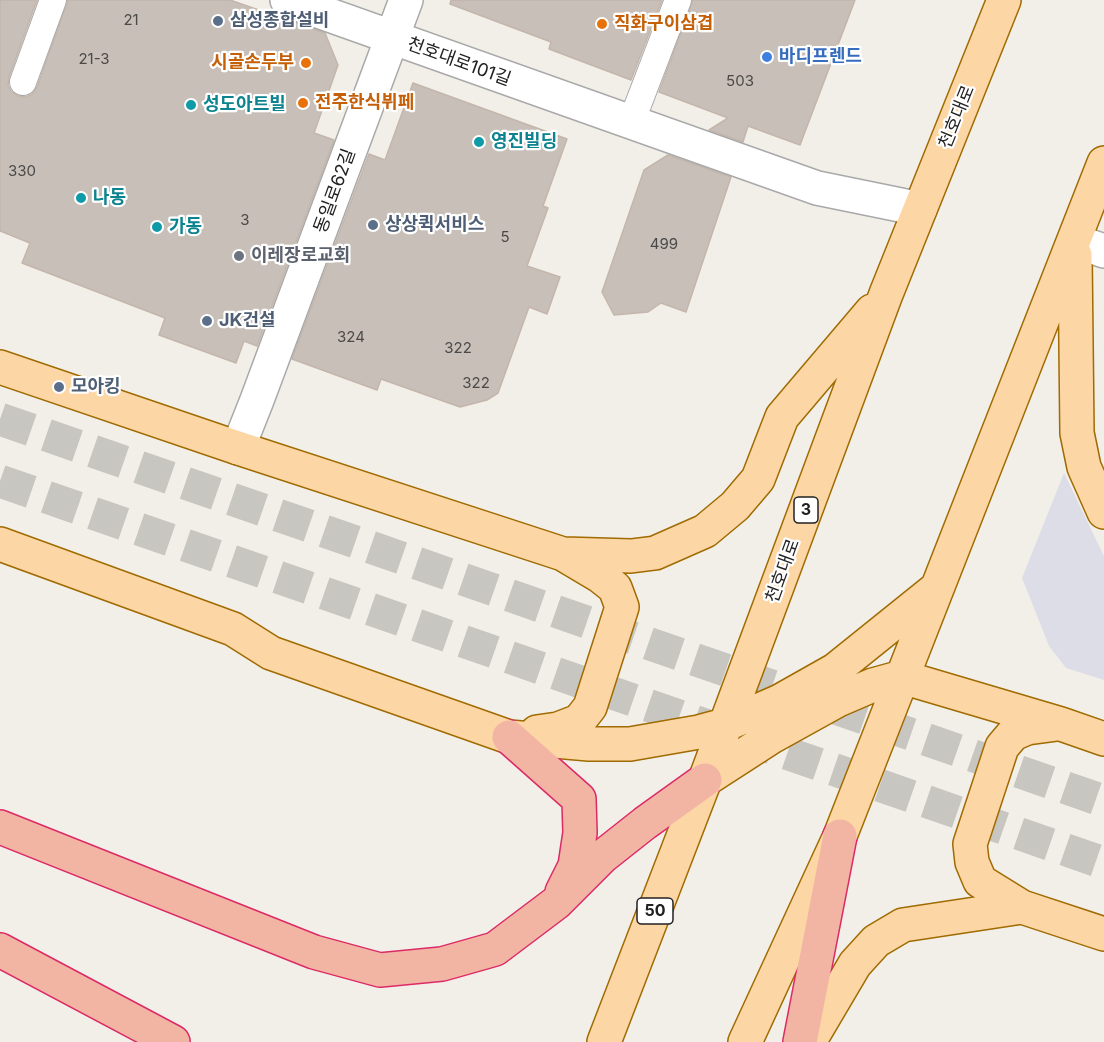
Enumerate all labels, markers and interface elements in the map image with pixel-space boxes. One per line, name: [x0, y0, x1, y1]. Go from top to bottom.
place label: 삼성종합설비: [230, 10, 329, 32]
house number: 21: [123, 11, 139, 29]
place label: 직화구이삼겹: [614, 13, 713, 35]
marker: 삼성종합설비: [211, 14, 225, 28]
marker: 직화구이삼겹: [595, 17, 609, 31]
street label: 천호대로101길: [404, 33, 514, 91]
place label: 바디프렌드: [779, 46, 862, 68]
house number: 21-3: [78, 50, 110, 68]
marker: 바디프렌드: [760, 50, 774, 64]
place label: 시골손두부: [211, 52, 294, 74]
marker: 시골손두부: [299, 56, 313, 70]
house number: 503: [726, 72, 754, 90]
street label: 천호대로: [935, 82, 979, 152]
place label: 전주한식뷔페: [315, 92, 414, 114]
place label: 성도아트빌: [203, 94, 286, 116]
marker: 전주한식뷔페: [296, 96, 310, 110]
marker: 성도아트빌: [184, 98, 198, 112]
place label: 영진빌딩: [491, 131, 557, 153]
marker: 영진빌딩: [472, 135, 486, 149]
street label: 동일로62길: [310, 146, 360, 236]
house number: 330: [8, 162, 36, 180]
place label: 나동: [93, 187, 126, 209]
marker: 나동: [74, 191, 88, 205]
house number: 3: [240, 211, 250, 229]
place label: 상상퀵서비스: [385, 214, 484, 236]
place label: 가동: [169, 216, 202, 238]
marker: 상상퀵서비스: [366, 218, 380, 232]
marker: 가동: [150, 220, 164, 234]
house number: 5: [500, 228, 510, 246]
house number: 499: [650, 235, 678, 253]
place label: 이레장로교회: [251, 245, 350, 267]
marker: 이레장로교회: [232, 249, 246, 263]
place label: JK건설: [219, 310, 276, 332]
marker: JK건설: [200, 314, 214, 328]
house number: 324: [337, 328, 365, 346]
house number: 322: [444, 339, 472, 357]
house number: 322: [462, 374, 490, 392]
place label: 모아킹: [71, 376, 121, 398]
marker: 모아킹: [52, 380, 66, 394]
road number: 3: [794, 497, 818, 523]
street label: 천호대로: [762, 536, 804, 606]
road number: 50: [637, 898, 673, 924]

